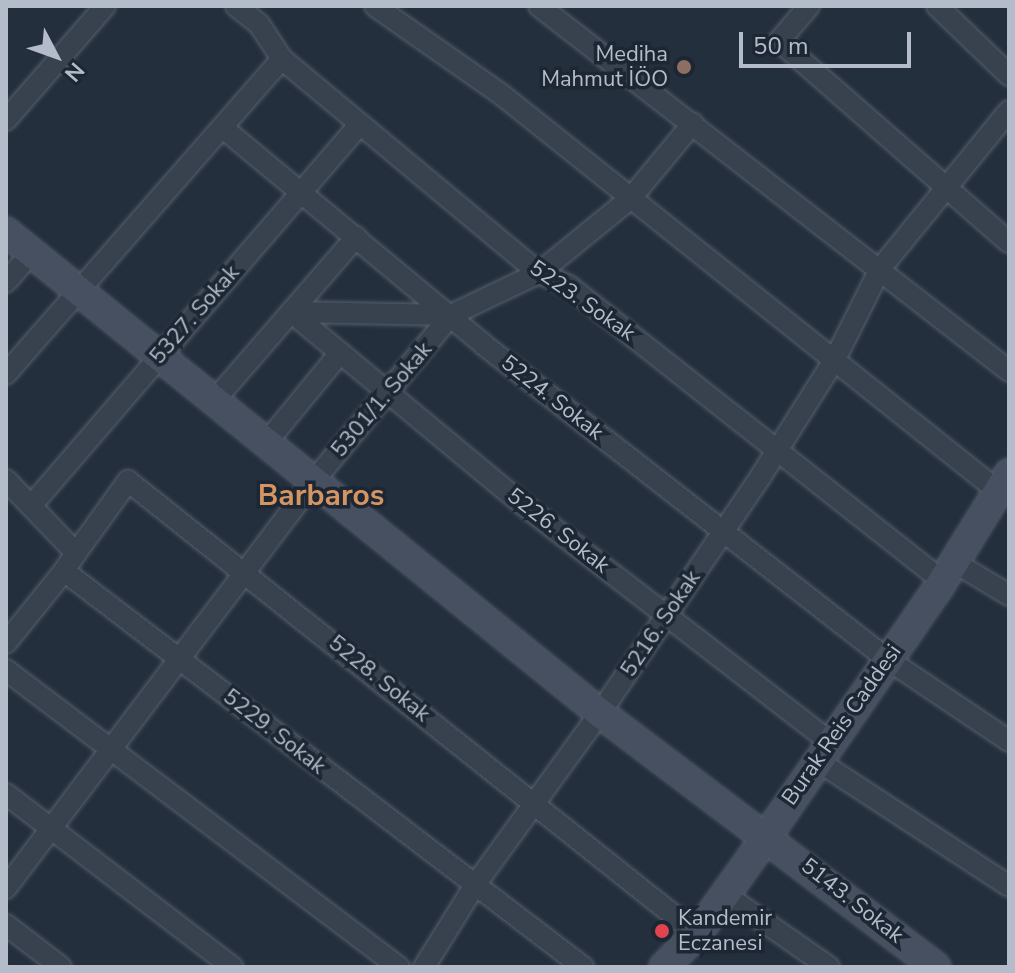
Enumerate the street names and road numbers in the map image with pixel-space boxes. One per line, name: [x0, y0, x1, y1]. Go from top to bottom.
street label: 5223. Sokak: [524, 255, 640, 347]
street label: 5327. Sokak: [145, 260, 245, 370]
street label: 5301/1. Sokak: [326, 337, 438, 463]
street label: 5224. Sokak: [495, 350, 609, 446]
street label: 5226. Sokak: [501, 483, 615, 579]
street label: 5216. Sokak: [616, 566, 706, 682]
street label: 5228. Sokak: [323, 630, 435, 728]
street label: Burak Reis Caddesi: [777, 640, 907, 810]
street label: 5229. Sokak: [217, 684, 331, 780]
street label: 5143. Sokak: [795, 853, 909, 949]

